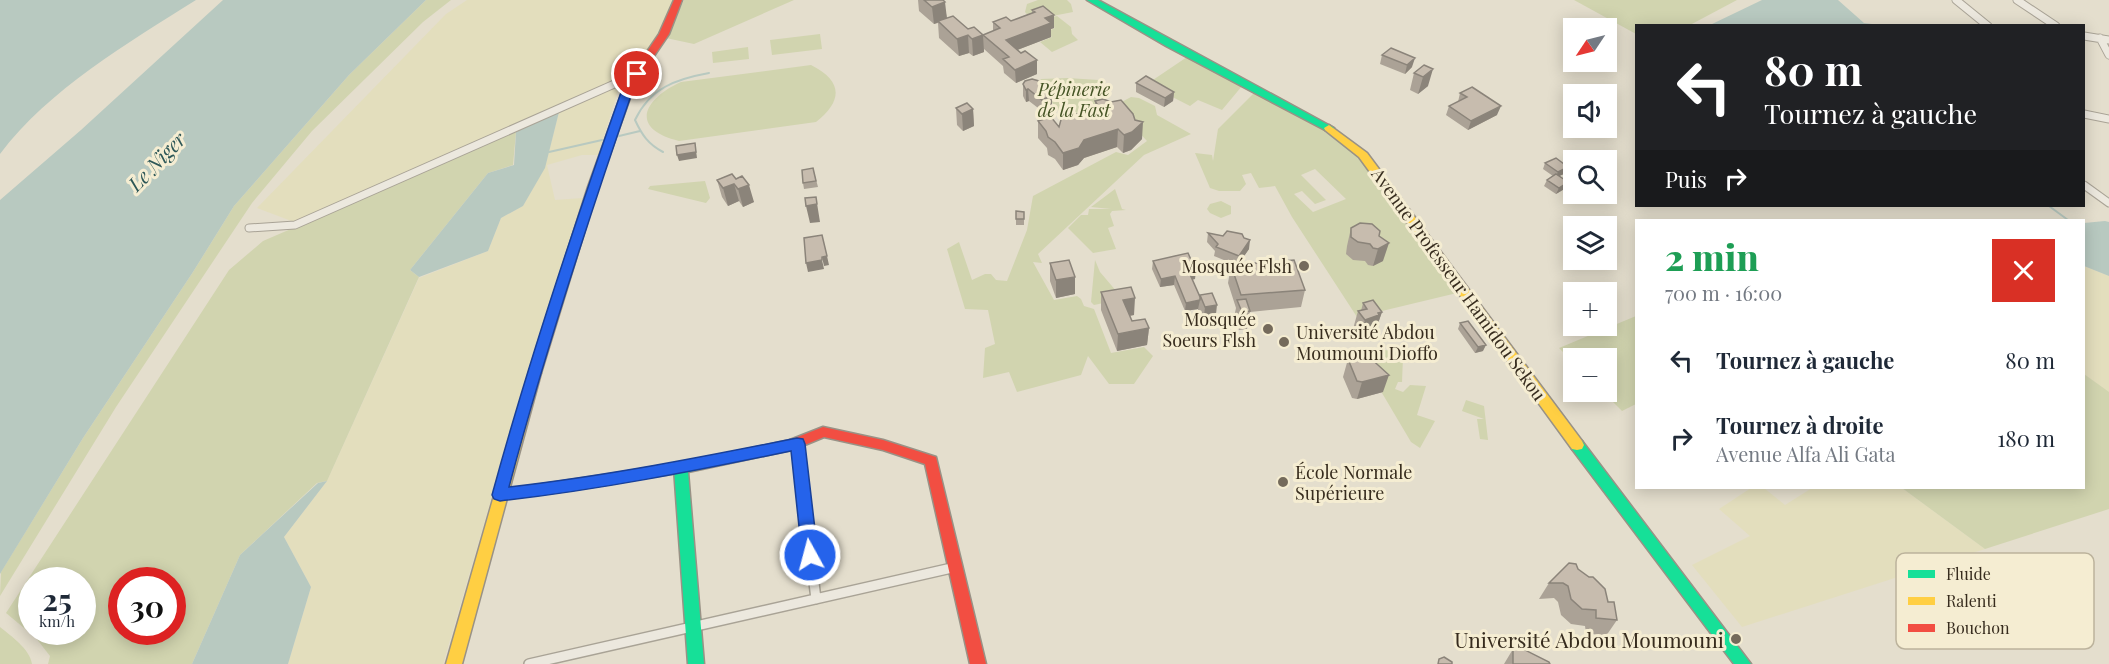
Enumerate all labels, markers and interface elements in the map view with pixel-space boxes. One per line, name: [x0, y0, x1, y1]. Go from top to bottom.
north arrow: [1563, 18, 1617, 72]
map controls: [1563, 18, 1617, 402]
text: 80 m: [1764, 41, 1862, 97]
pin: [611, 48, 662, 99]
icon: left: [1665, 48, 1743, 126]
icon: arrive: [620, 57, 653, 90]
park label: Pépinerie de la Fast: [1037, 77, 1111, 122]
button: sound: [1563, 84, 1617, 138]
text: Tournez à gauche: [1764, 95, 1977, 131]
water label: Le Niger: [121, 125, 192, 197]
button: search: [1563, 150, 1617, 204]
street label: Avenue Professeur Hamidou Sekou: [1366, 162, 1552, 406]
icon: right: [1719, 162, 1752, 195]
text: Puis: [1665, 164, 1707, 194]
button: layers: [1563, 216, 1617, 270]
text: 2 min: [1665, 232, 1759, 280]
button: close: [1992, 239, 2055, 302]
place label: Mosquée Flsh: [1182, 254, 1292, 278]
marker: Mosquée Flsh: [1297, 259, 1311, 273]
text: 700 m · 16:00: [1665, 279, 1782, 306]
button: +: [1563, 282, 1617, 336]
place label: Mosquée Soeurs Flsh: [1162, 307, 1256, 352]
place label: Université Abdou Moumouni Dioffo: [1296, 320, 1438, 365]
marker: Mosquée Soeurs Flsh: [1261, 322, 1275, 336]
marker: Université Abdou Moumouni Dioffo: [1277, 335, 1291, 349]
icon: left: [1665, 344, 1698, 377]
text: Tournez à gauche: [1716, 345, 1894, 375]
text: 80 m: [2005, 345, 2055, 375]
button: −: [1563, 348, 1617, 402]
text: Tournez à droite: [1716, 410, 1884, 440]
icon: right: [1665, 422, 1698, 455]
text: 180 m: [1997, 423, 2055, 453]
text: Avenue Alfa Ali Gata: [1716, 440, 1895, 467]
place label: École Normale Supérieure: [1295, 460, 1412, 505]
marker: École Normale Supérieure: [1276, 475, 1290, 489]
position arrow: [778, 523, 842, 587]
legend: [1896, 553, 2094, 649]
text: Fluide: [1946, 563, 1991, 584]
speed limit sign: 30: [108, 567, 186, 645]
text: 25: [42, 579, 72, 619]
text: Ralenti: [1946, 590, 1997, 611]
text: km/h: [39, 611, 75, 631]
text: Bouchon: [1946, 617, 2010, 638]
place label: Université Abdou Moumouni: [1454, 625, 1724, 653]
marker: Université Abdou Moumouni: [1729, 632, 1743, 646]

